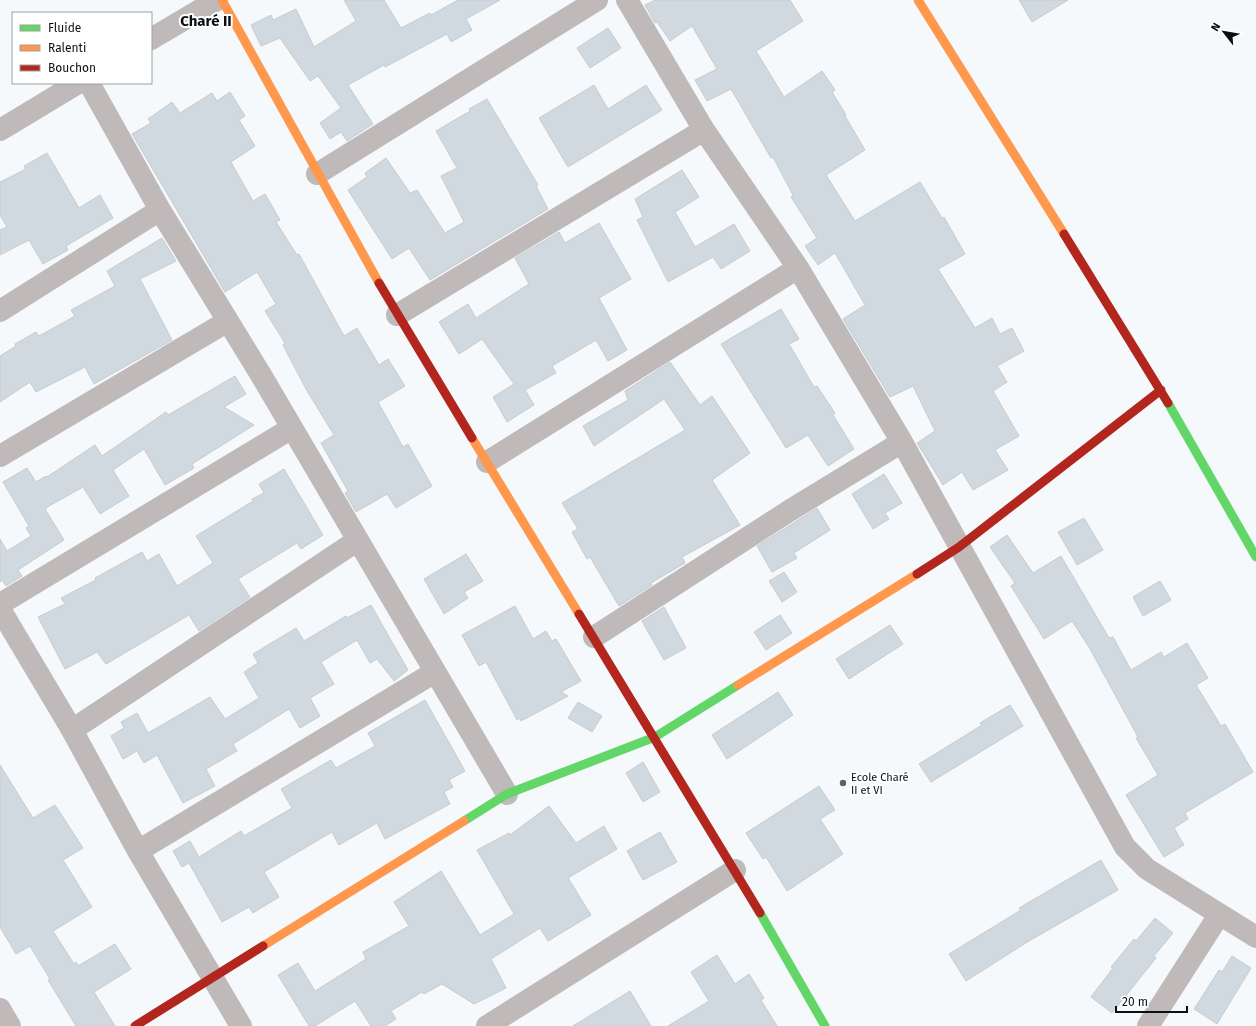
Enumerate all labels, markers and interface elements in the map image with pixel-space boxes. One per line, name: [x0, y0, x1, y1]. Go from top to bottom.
legend: [12, 12, 152, 84]
district label: Charé II: [180, 12, 232, 30]
north arrow: [1204, 12, 1244, 52]
text: Fluide: [48, 21, 81, 35]
text: N: [1208, 21, 1223, 34]
text: Ralenti: [48, 41, 86, 55]
text: Bouchon: [48, 61, 96, 75]
place label: Ecole Charé II et VI: [851, 771, 909, 797]
marker: Ecole Charé II et VI: [838, 778, 848, 788]
scale bar: [1116, 988, 1187, 1014]
text: 20 m: [1122, 995, 1148, 1009]

